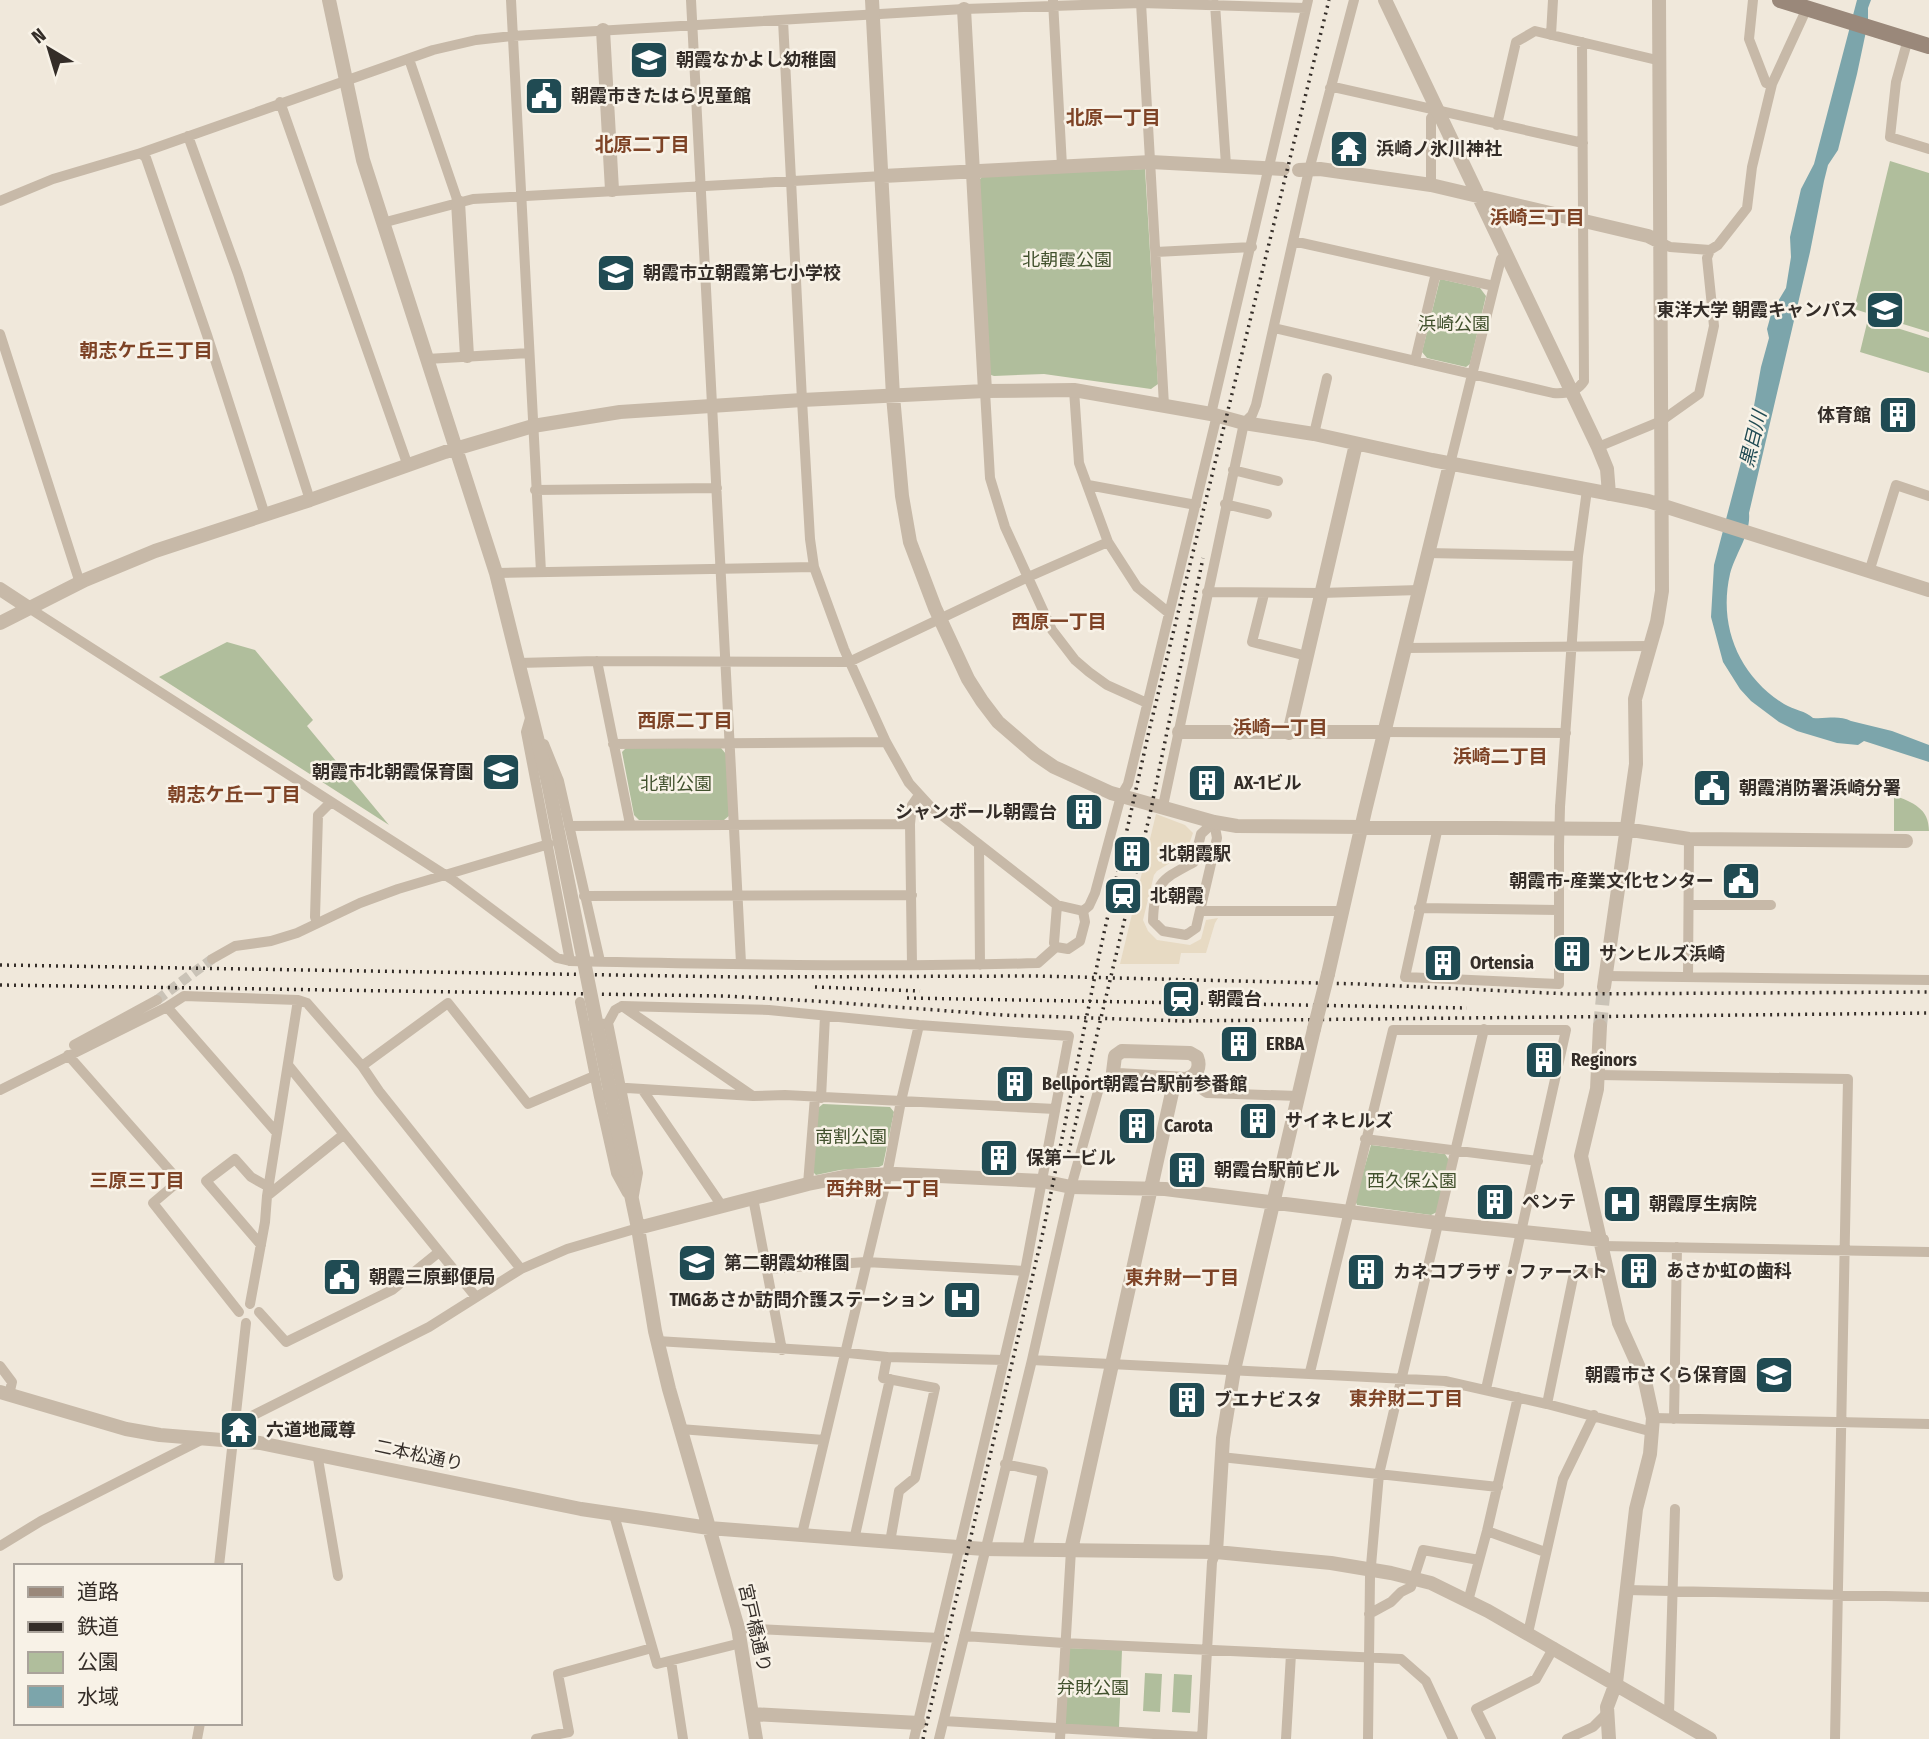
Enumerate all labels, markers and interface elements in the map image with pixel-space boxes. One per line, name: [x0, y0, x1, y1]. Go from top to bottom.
north arrow: [14, 14, 84, 84]
text: N: [27, 23, 50, 49]
school or university icon: 朝霞なかよし幼稚園: [628, 39, 670, 81]
place label: 朝霞なかよし幼稚園: [676, 49, 837, 71]
public building icon: 朝霞市きたはら児童館: [523, 75, 565, 117]
place label: 朝霞市きたはら児童館: [571, 85, 751, 107]
district label: 北原一丁目: [1065, 106, 1161, 129]
temple icon: 浜崎ノ氷川神社: [1328, 128, 1370, 170]
district label: 北原二丁目: [594, 133, 690, 156]
place label: 浜崎ノ氷川神社: [1376, 138, 1502, 160]
district label: 浜崎三丁目: [1489, 206, 1585, 229]
park label: 北朝霞公園: [1022, 249, 1112, 271]
school or university icon: 朝霞市立朝霞第七小学校: [595, 252, 637, 294]
place label: 朝霞市立朝霞第七小学校: [643, 262, 841, 284]
school or university icon: 東洋大学 朝霞キャンパス: [1864, 289, 1906, 331]
place label: 東洋大学 朝霞キャンパス: [1656, 299, 1858, 321]
park label: 浜崎公園: [1418, 313, 1490, 335]
district label: 朝志ケ丘三丁目: [79, 339, 213, 362]
building icon: 体育館: [1877, 394, 1919, 436]
place label: 体育館: [1817, 404, 1871, 426]
water label: 黒目川: [1735, 407, 1772, 469]
district label: 西原一丁目: [1011, 610, 1107, 633]
district label: 西原二丁目: [637, 709, 733, 732]
district label: 浜崎一丁目: [1232, 716, 1328, 739]
district label: 浜崎二丁目: [1452, 745, 1548, 768]
school or university icon: 朝霞市北朝霞保育園: [480, 751, 522, 793]
place label: 朝霞市北朝霞保育園: [312, 761, 474, 783]
building icon: AX-1ビル: [1186, 762, 1228, 804]
public building icon: 朝霞消防署浜崎分署: [1691, 767, 1733, 809]
place label: AX-1ビル: [1233, 772, 1302, 794]
park label: 北割公園: [640, 773, 712, 795]
place label: 朝霞消防署浜崎分署: [1739, 777, 1901, 799]
district label: 朝志ケ丘一丁目: [167, 783, 301, 806]
building icon: シャンボール朝霞台: [1063, 791, 1105, 833]
place label: シャンボール朝霞台: [895, 801, 1057, 823]
building icon: 北朝霞駅: [1111, 833, 1153, 875]
place label: 北朝霞駅: [1159, 843, 1231, 865]
public building icon: 朝霞市-産業文化センター: [1720, 860, 1762, 902]
place label: 朝霞市-産業文化センター: [1509, 870, 1714, 892]
station icon: 北朝霞: [1102, 875, 1144, 917]
place label: 北朝霞: [1150, 885, 1204, 907]
building icon: サンヒルズ浜崎: [1551, 933, 1593, 975]
building icon: Ortensia: [1422, 942, 1464, 984]
place label: サンヒルズ浜崎: [1599, 943, 1725, 965]
place label: Ortensia: [1470, 952, 1534, 974]
station icon: 朝霞台: [1160, 978, 1202, 1020]
place label: 朝霞台: [1208, 988, 1262, 1010]
building icon: ERBA: [1218, 1023, 1260, 1065]
place label: ERBA: [1266, 1033, 1305, 1055]
building icon: Reginors: [1523, 1039, 1565, 1081]
place label: Reginors: [1571, 1049, 1637, 1071]
building icon: Bellport朝霞台駅前参番館: [994, 1063, 1036, 1105]
place label: Bellport朝霞台駅前参番館: [1042, 1073, 1247, 1095]
building icon: サイネヒルズ: [1237, 1100, 1279, 1142]
building icon: Carota: [1116, 1105, 1158, 1147]
place label: サイネヒルズ: [1285, 1110, 1393, 1132]
place label: Carota: [1164, 1115, 1213, 1137]
park label: 南割公園: [815, 1126, 887, 1148]
building icon: 保第一ビル: [978, 1137, 1020, 1179]
place label: 保第一ビル: [1026, 1147, 1116, 1169]
building icon: 朝霞台駅前ビル: [1166, 1149, 1208, 1191]
place label: 朝霞台駅前ビル: [1214, 1159, 1340, 1181]
district label: 三原三丁目: [89, 1169, 185, 1192]
park label: 西久保公園: [1367, 1170, 1457, 1192]
district label: 西弁財一丁目: [826, 1177, 940, 1200]
building icon: ペンテ: [1474, 1181, 1516, 1223]
hospital icon: 朝霞厚生病院: [1601, 1183, 1643, 1225]
place label: ペンテ: [1522, 1191, 1576, 1213]
place label: 朝霞厚生病院: [1649, 1193, 1757, 1215]
school or university icon: 第二朝霞幼稚園: [676, 1242, 718, 1284]
building icon: あさか虹の歯科: [1618, 1250, 1660, 1292]
building icon: カネコプラザ・ファースト: [1345, 1251, 1387, 1293]
place label: 第二朝霞幼稚園: [724, 1252, 850, 1274]
public building icon: 朝霞三原郵便局: [321, 1256, 363, 1298]
place label: あさか虹の歯科: [1666, 1260, 1792, 1282]
place label: カネコプラザ・ファースト: [1393, 1261, 1608, 1283]
place label: 朝霞三原郵便局: [369, 1266, 495, 1288]
district label: 東弁財一丁目: [1125, 1266, 1239, 1289]
hospital icon: TMGあさか訪問介護ステーション: [941, 1279, 983, 1321]
place label: TMGあさか訪問介護ステーション: [670, 1289, 935, 1311]
school or university icon: 朝霞市さくら保育園: [1753, 1354, 1795, 1396]
place label: 朝霞市さくら保育園: [1585, 1364, 1747, 1386]
building icon: ブエナビスタ: [1166, 1379, 1208, 1421]
district label: 東弁財二丁目: [1349, 1387, 1463, 1410]
place label: ブエナビスタ: [1214, 1389, 1322, 1411]
temple icon: 六道地蔵尊: [218, 1409, 260, 1451]
place label: 六道地蔵尊: [266, 1419, 356, 1441]
street label: 二本松通り: [373, 1435, 465, 1475]
legend: [14, 1564, 242, 1725]
text: 道路: [77, 1579, 119, 1605]
street label: 宮戸橋通り: [734, 1582, 776, 1674]
text: 鉄道: [77, 1614, 119, 1640]
text: 公園: [77, 1649, 119, 1675]
park label: 弁財公園: [1057, 1677, 1129, 1699]
text: 水域: [77, 1684, 119, 1710]

